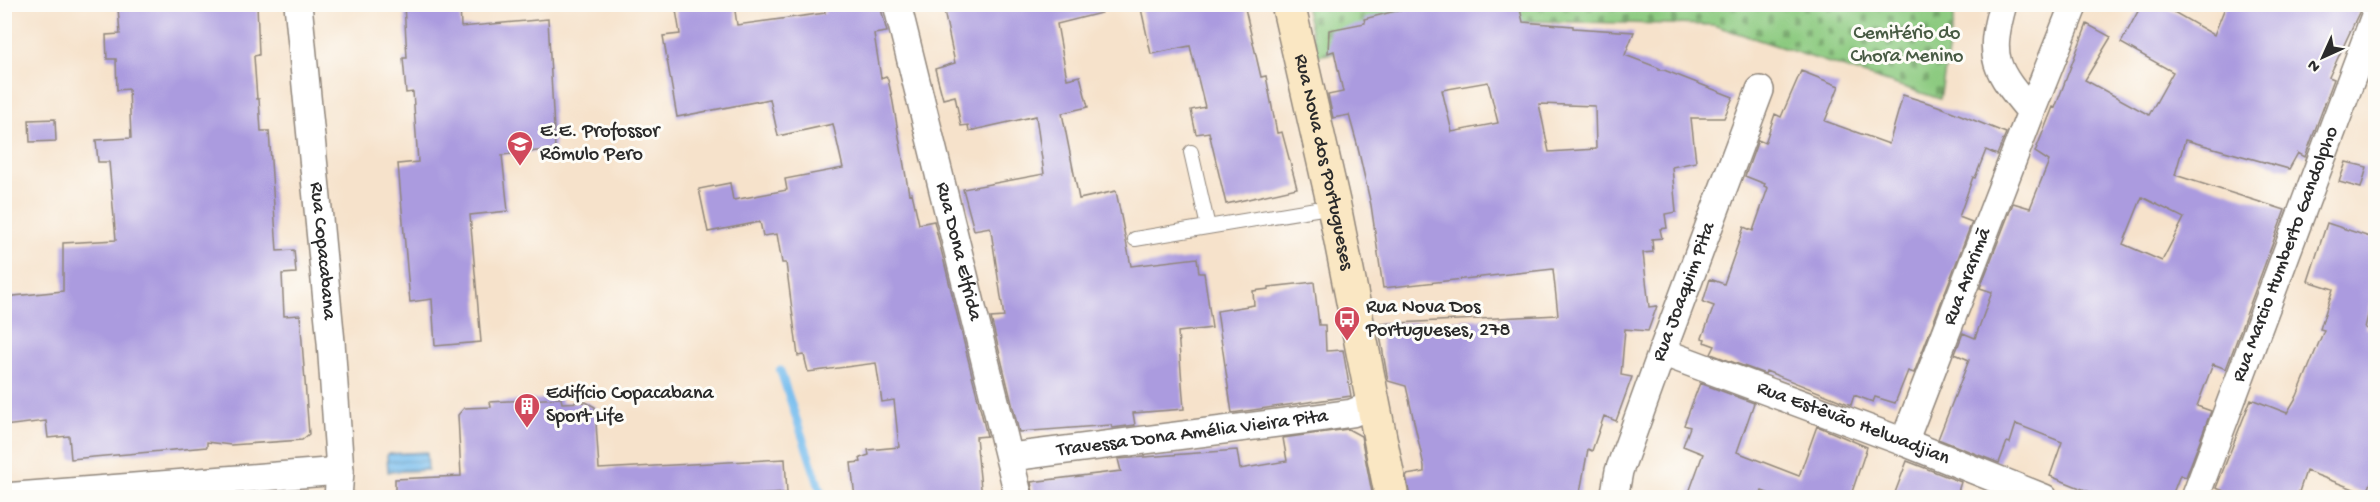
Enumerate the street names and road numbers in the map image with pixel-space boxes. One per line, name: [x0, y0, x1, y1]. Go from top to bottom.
street label: Rua Nova dos Portugueses: [1288, 52, 1358, 273]
street label: Rua Marcio Humberto Gandolpho: [2228, 123, 2344, 385]
street label: Rua Dona Elfrida: [930, 180, 987, 324]
street label: Rua Copacabana: [304, 181, 340, 322]
street label: Rua Joaquim Pita: [1648, 218, 1721, 365]
street label: Rua Ararimã: [1938, 224, 1997, 329]
street label: Rua Estêvão Helwadjian: [1753, 377, 1953, 471]
street label: Travessa Dona Amélia Vieira Pita: [1055, 405, 1331, 463]

